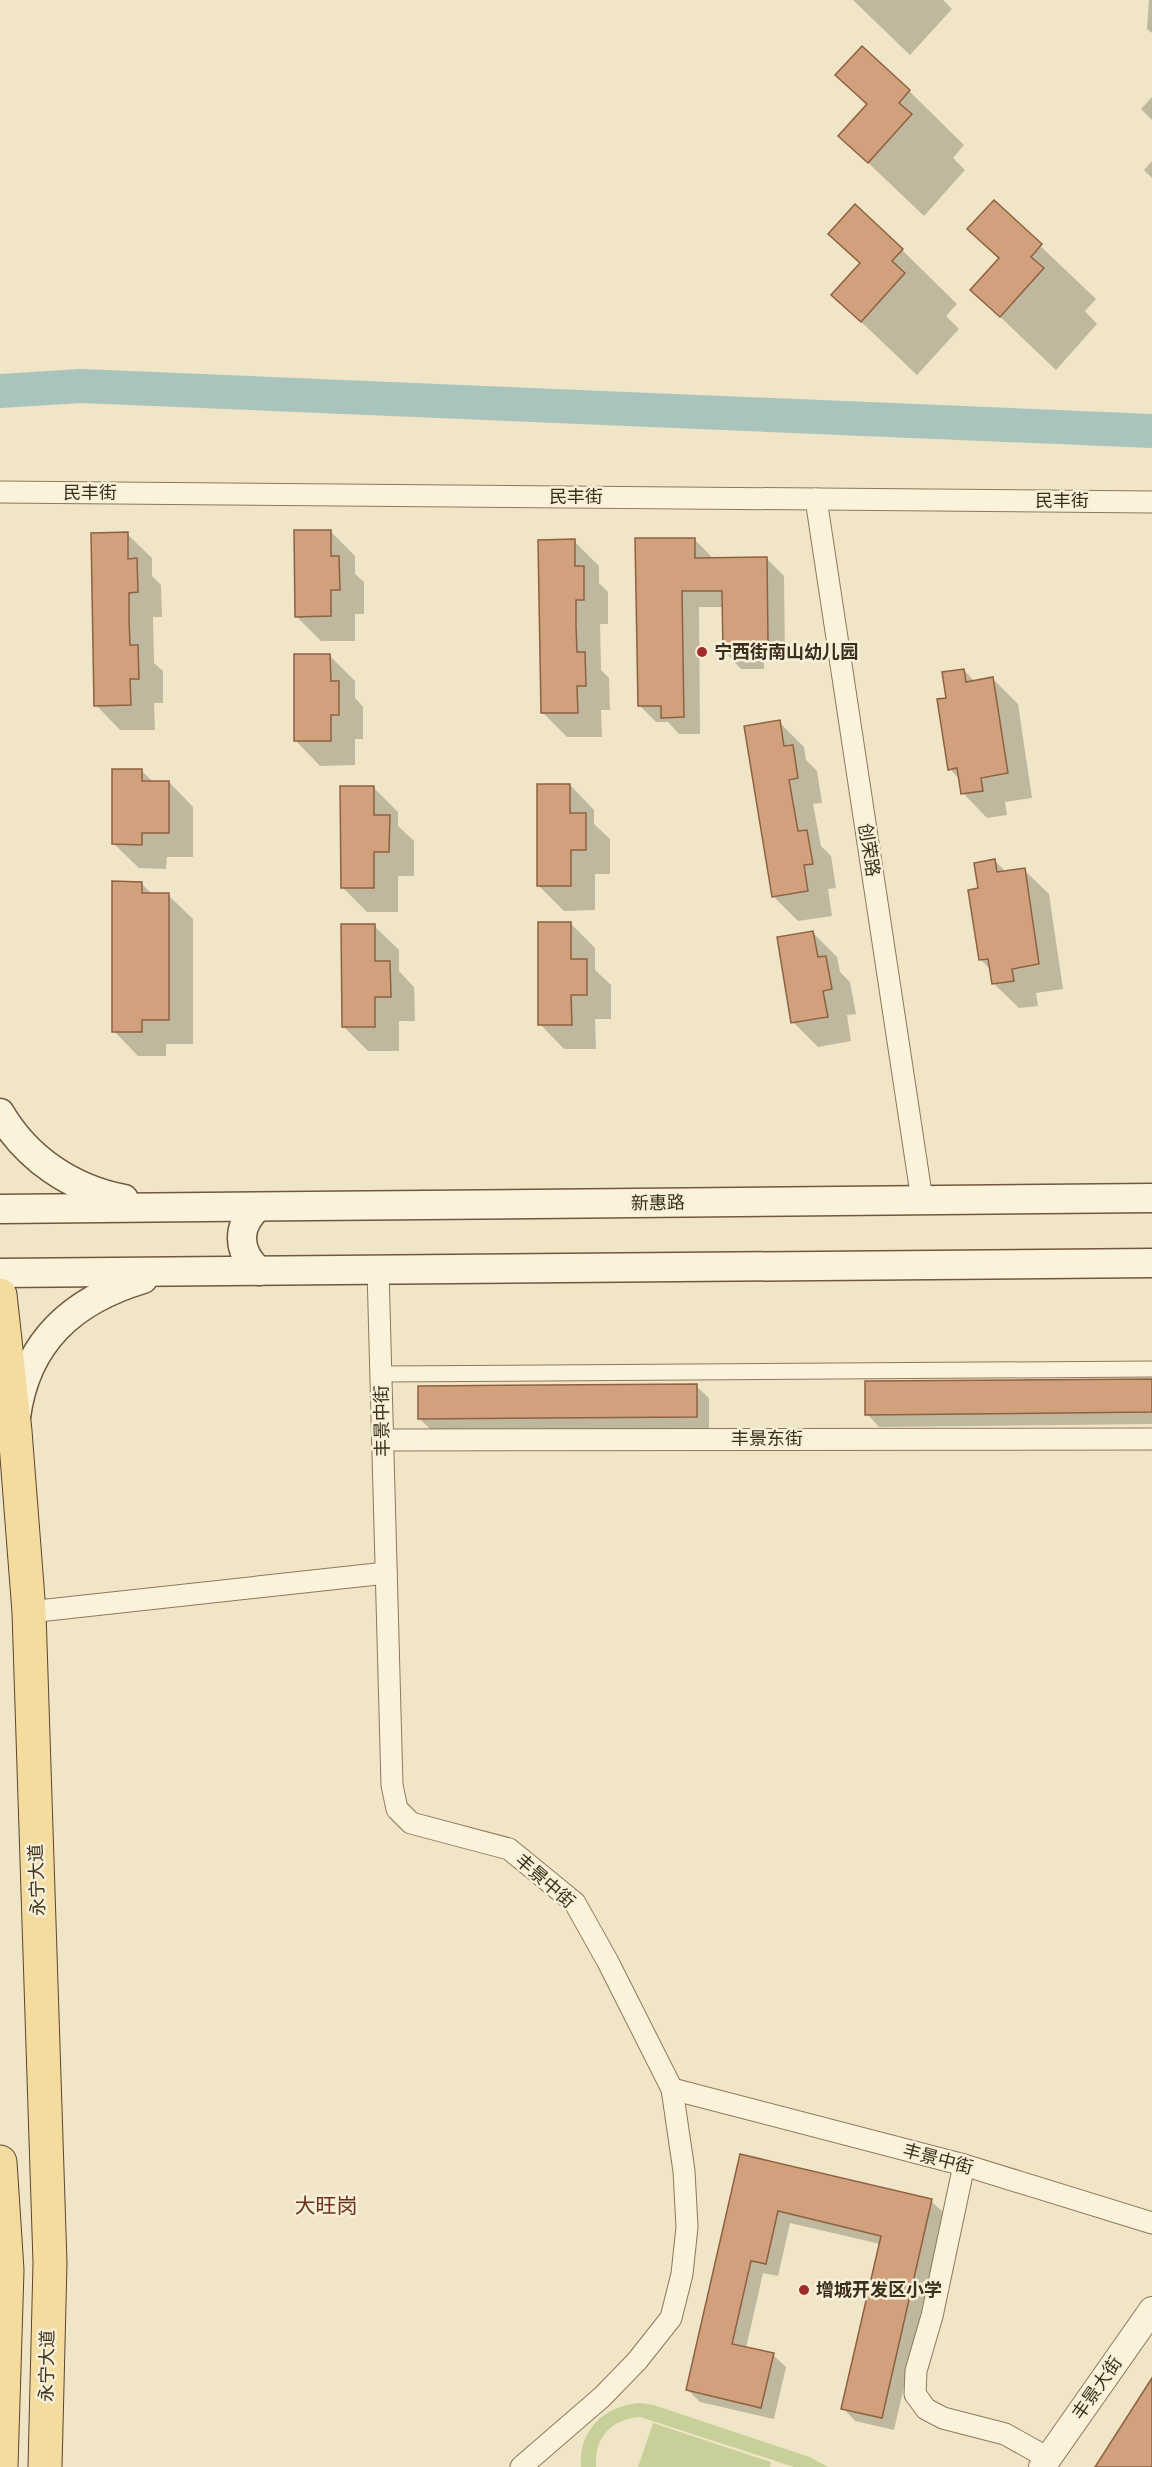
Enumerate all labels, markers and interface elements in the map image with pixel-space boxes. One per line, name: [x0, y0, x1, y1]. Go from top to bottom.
street label: 民丰街: [63, 483, 117, 503]
street label: 民丰街: [549, 487, 603, 507]
street label: 民丰街: [1035, 491, 1089, 511]
place label: 宁西街南山幼儿园: [714, 642, 858, 662]
marker: 宁西街南山幼儿园: [695, 645, 709, 659]
street label: 创荣路: [855, 822, 883, 878]
street label: 新惠路: [631, 1193, 685, 1213]
street label: 丰景中街: [371, 1385, 393, 1457]
street label: 丰景东街: [731, 1429, 803, 1449]
street label: 永宁大道: [26, 1844, 48, 1916]
street label: 丰景中街: [511, 1850, 579, 1912]
street label: 丰景中街: [901, 2140, 975, 2178]
district label: 大旺岗: [295, 2194, 358, 2218]
place label: 增城开发区小学: [816, 2280, 942, 2300]
marker: 增城开发区小学: [797, 2283, 811, 2297]
street label: 永宁大道: [36, 2330, 58, 2402]
street label: 丰景大街: [1068, 2353, 1126, 2423]

